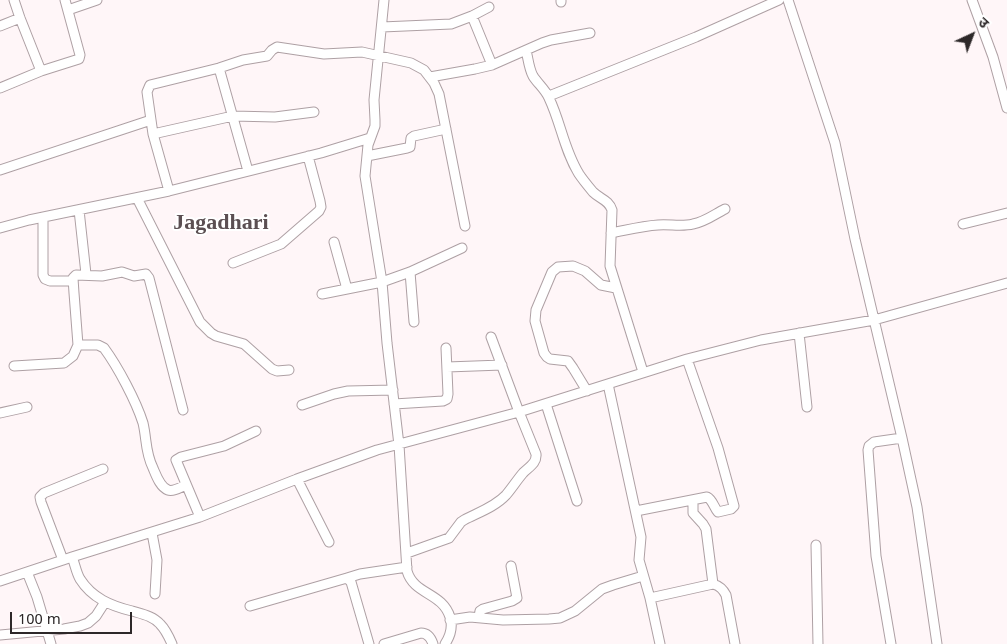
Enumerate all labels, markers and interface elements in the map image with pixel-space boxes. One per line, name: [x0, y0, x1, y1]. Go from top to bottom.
north arrow: [947, 10, 997, 60]
text: उ: [973, 14, 992, 33]
district label: Jagadhari: [168, 210, 274, 236]
scale bar: [12, 602, 135, 634]
text: 100 m: [18, 611, 61, 630]

